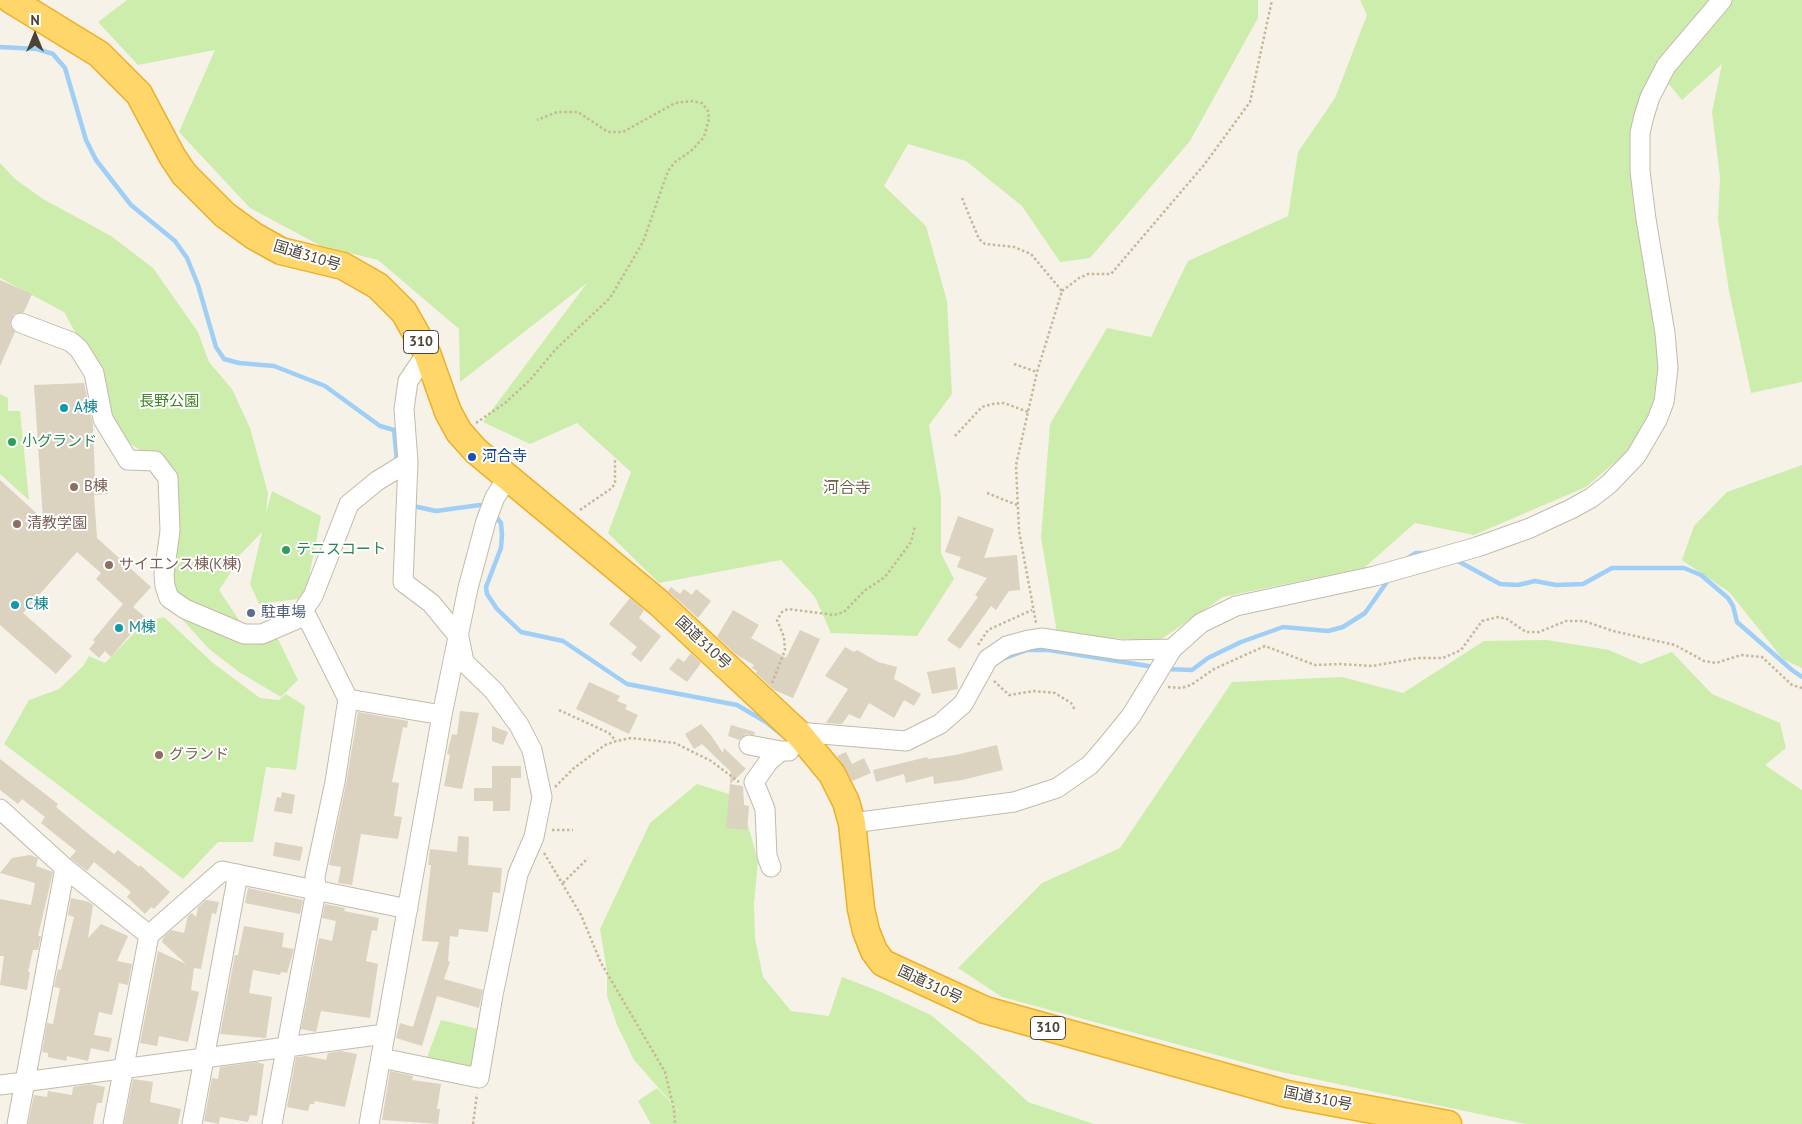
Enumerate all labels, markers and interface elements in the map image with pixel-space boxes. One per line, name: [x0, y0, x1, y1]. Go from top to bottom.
north arrow: [10, 10, 60, 60]
text: N: [30, 11, 40, 29]
street label: 国道310号: [271, 237, 343, 275]
road number: 310: [404, 331, 438, 354]
park label: 長野公園: [139, 393, 199, 411]
place label: A棟: [74, 399, 98, 417]
marker: A棟: [58, 402, 70, 414]
place label: 小グランド: [22, 433, 97, 451]
marker: 小グランド: [6, 436, 18, 448]
place label: 河合寺: [482, 448, 527, 466]
marker: 河合寺: [466, 451, 478, 463]
place label: B棟: [84, 478, 108, 496]
district label: 河合寺: [823, 478, 871, 498]
marker: B棟: [68, 481, 80, 493]
place label: 清教学園: [27, 515, 87, 533]
marker: 清教学園: [11, 518, 23, 530]
place label: テニスコート: [296, 541, 386, 559]
marker: テニスコート: [280, 544, 292, 556]
place label: サイエンス棟(K棟): [119, 556, 242, 574]
marker: サイエンス棟(K棟): [103, 559, 115, 571]
place label: C棟: [25, 596, 49, 614]
marker: C棟: [9, 599, 21, 611]
place label: 駐車場: [261, 604, 306, 622]
marker: 駐車場: [245, 607, 257, 619]
street label: 国道310号: [671, 613, 735, 673]
place label: M棟: [129, 619, 156, 637]
marker: M棟: [113, 622, 125, 634]
place label: グランド: [169, 746, 229, 764]
marker: グランド: [153, 749, 165, 761]
street label: 国道310号: [895, 962, 965, 1008]
road number: 310: [1030, 1016, 1066, 1040]
street label: 国道310号: [1282, 1084, 1354, 1114]

